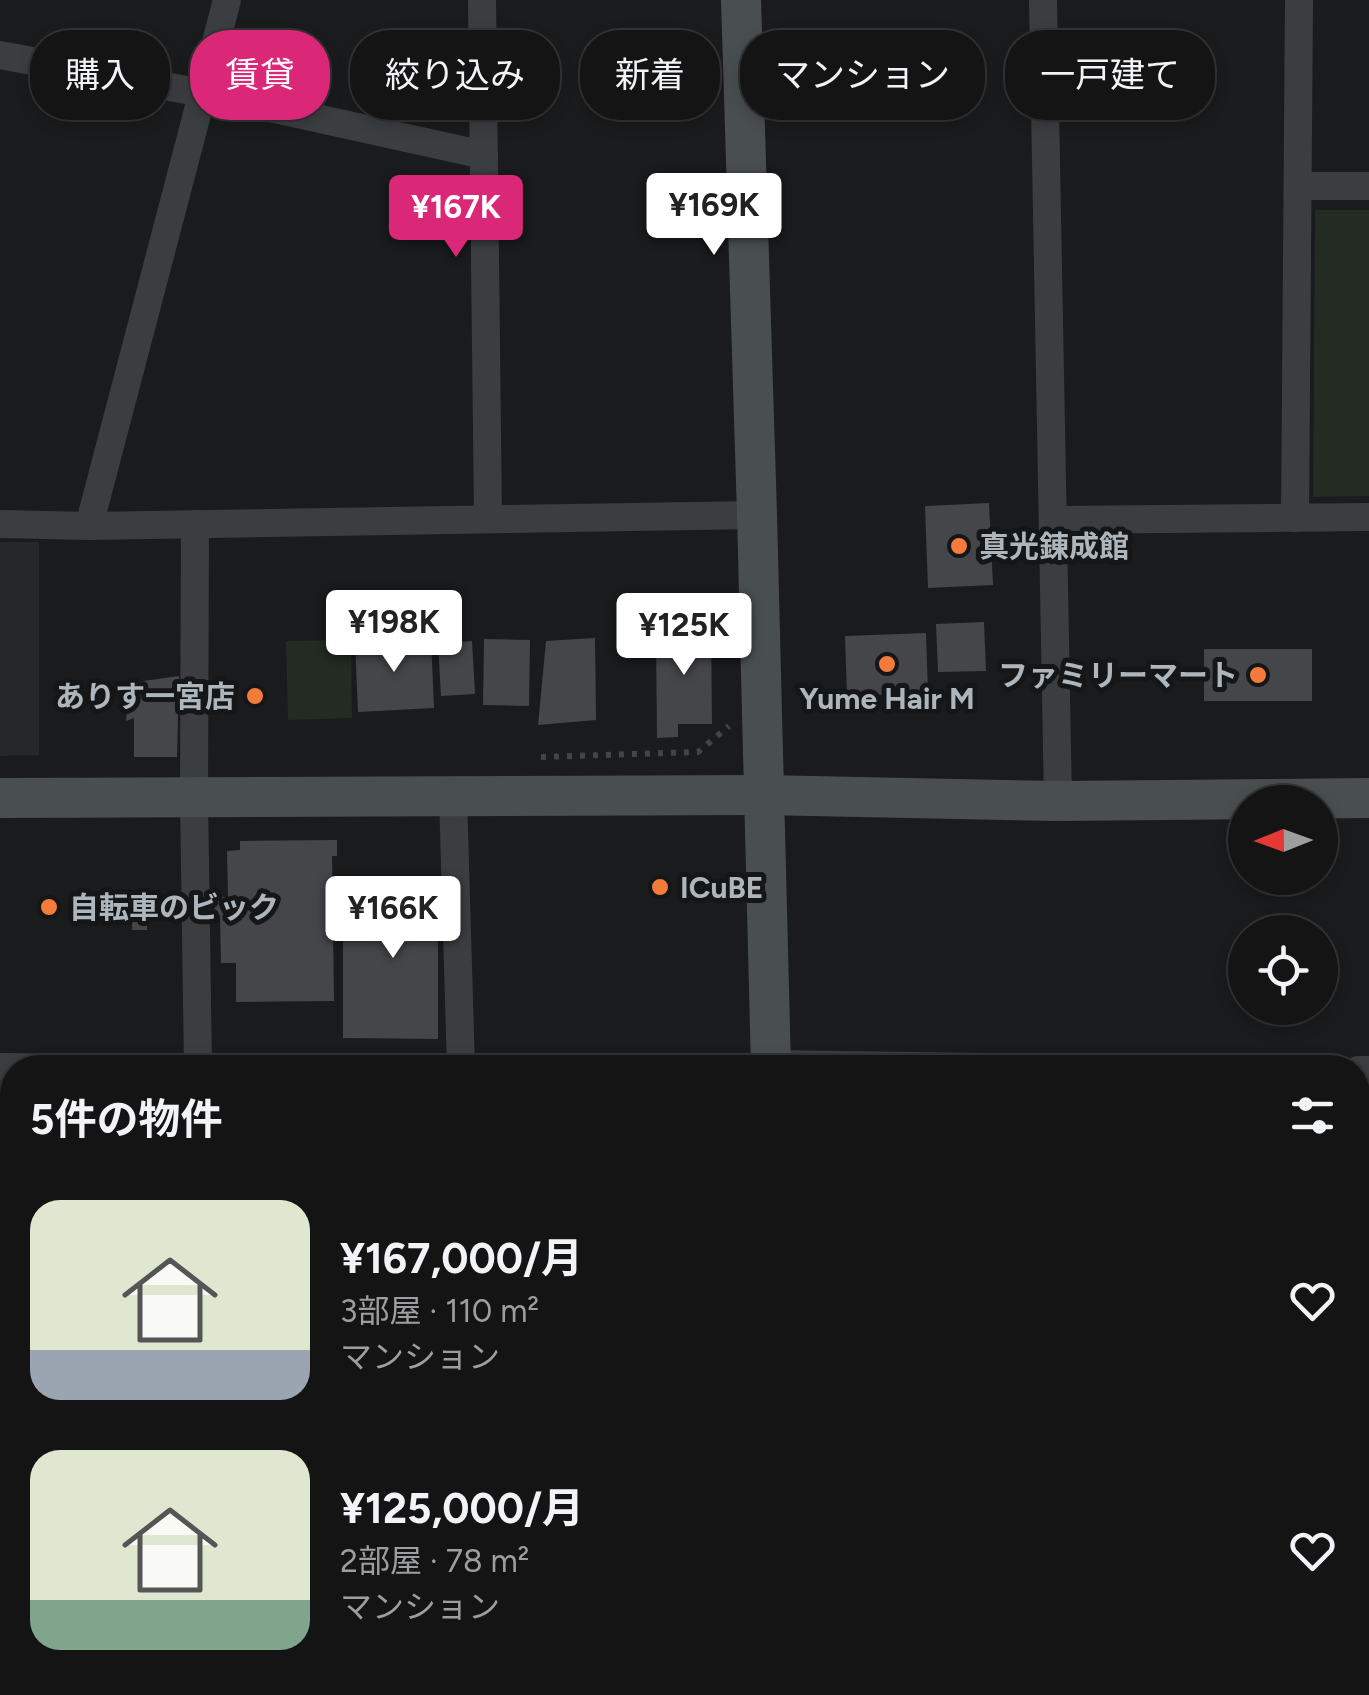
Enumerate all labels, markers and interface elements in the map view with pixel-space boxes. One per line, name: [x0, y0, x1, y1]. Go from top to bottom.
chip: 購入: [30, 30, 170, 120]
chip: 賃貸: [190, 30, 330, 120]
chip: 絞り込み: [350, 30, 560, 120]
chip: 新着: [580, 30, 720, 120]
chip: マンション: [740, 30, 985, 120]
chip: 一戸建て: [1005, 30, 1215, 120]
pin: ¥169K: [644, 173, 784, 258]
pin: ¥167K: [386, 175, 526, 260]
text: ¥169K: [668, 186, 760, 224]
text: ¥167K: [411, 188, 501, 226]
place label: 真光錬成館: [979, 528, 1129, 565]
marker: 真光錬成館: [948, 535, 970, 557]
pin: ¥198K: [324, 590, 464, 675]
pin: ¥125K: [614, 593, 754, 678]
text: ¥198K: [348, 603, 440, 641]
text: ¥125K: [638, 606, 730, 644]
marker: Yume Hair M: [876, 653, 898, 675]
place label: ファミリーマート: [998, 657, 1238, 694]
marker: ファミリーマート: [1247, 664, 1269, 686]
place label: ありす一宮店: [55, 678, 235, 715]
place label: Yume Hair M: [799, 680, 975, 717]
marker: ありす一宮店: [244, 685, 266, 707]
north arrow: [1228, 785, 1338, 895]
map controls: [1228, 785, 1338, 1025]
place label: ICuBE: [680, 869, 764, 906]
pin: ¥166K: [323, 876, 463, 961]
marker: ICuBE: [649, 876, 671, 898]
place label: 自転車のビック: [69, 889, 279, 926]
text: ¥166K: [347, 889, 439, 927]
marker: 自転車のビック: [38, 896, 60, 918]
button: locate: [1228, 915, 1338, 1025]
icon: filters: [1285, 1088, 1340, 1143]
text: 5件の物件: [30, 1094, 222, 1145]
text: ¥167,000/月: [340, 1233, 583, 1284]
icon: home: [110, 1240, 230, 1360]
icon: heart: [1285, 1273, 1340, 1328]
text: 3部屋 · 110 m²: [340, 1292, 539, 1330]
text: マンション: [340, 1338, 500, 1376]
text: ¥125,000/月: [340, 1483, 584, 1534]
icon: home: [110, 1490, 230, 1610]
icon: heart: [1285, 1523, 1340, 1578]
text: 2部屋 · 78 m²: [340, 1542, 529, 1580]
text: マンション: [340, 1588, 500, 1626]

